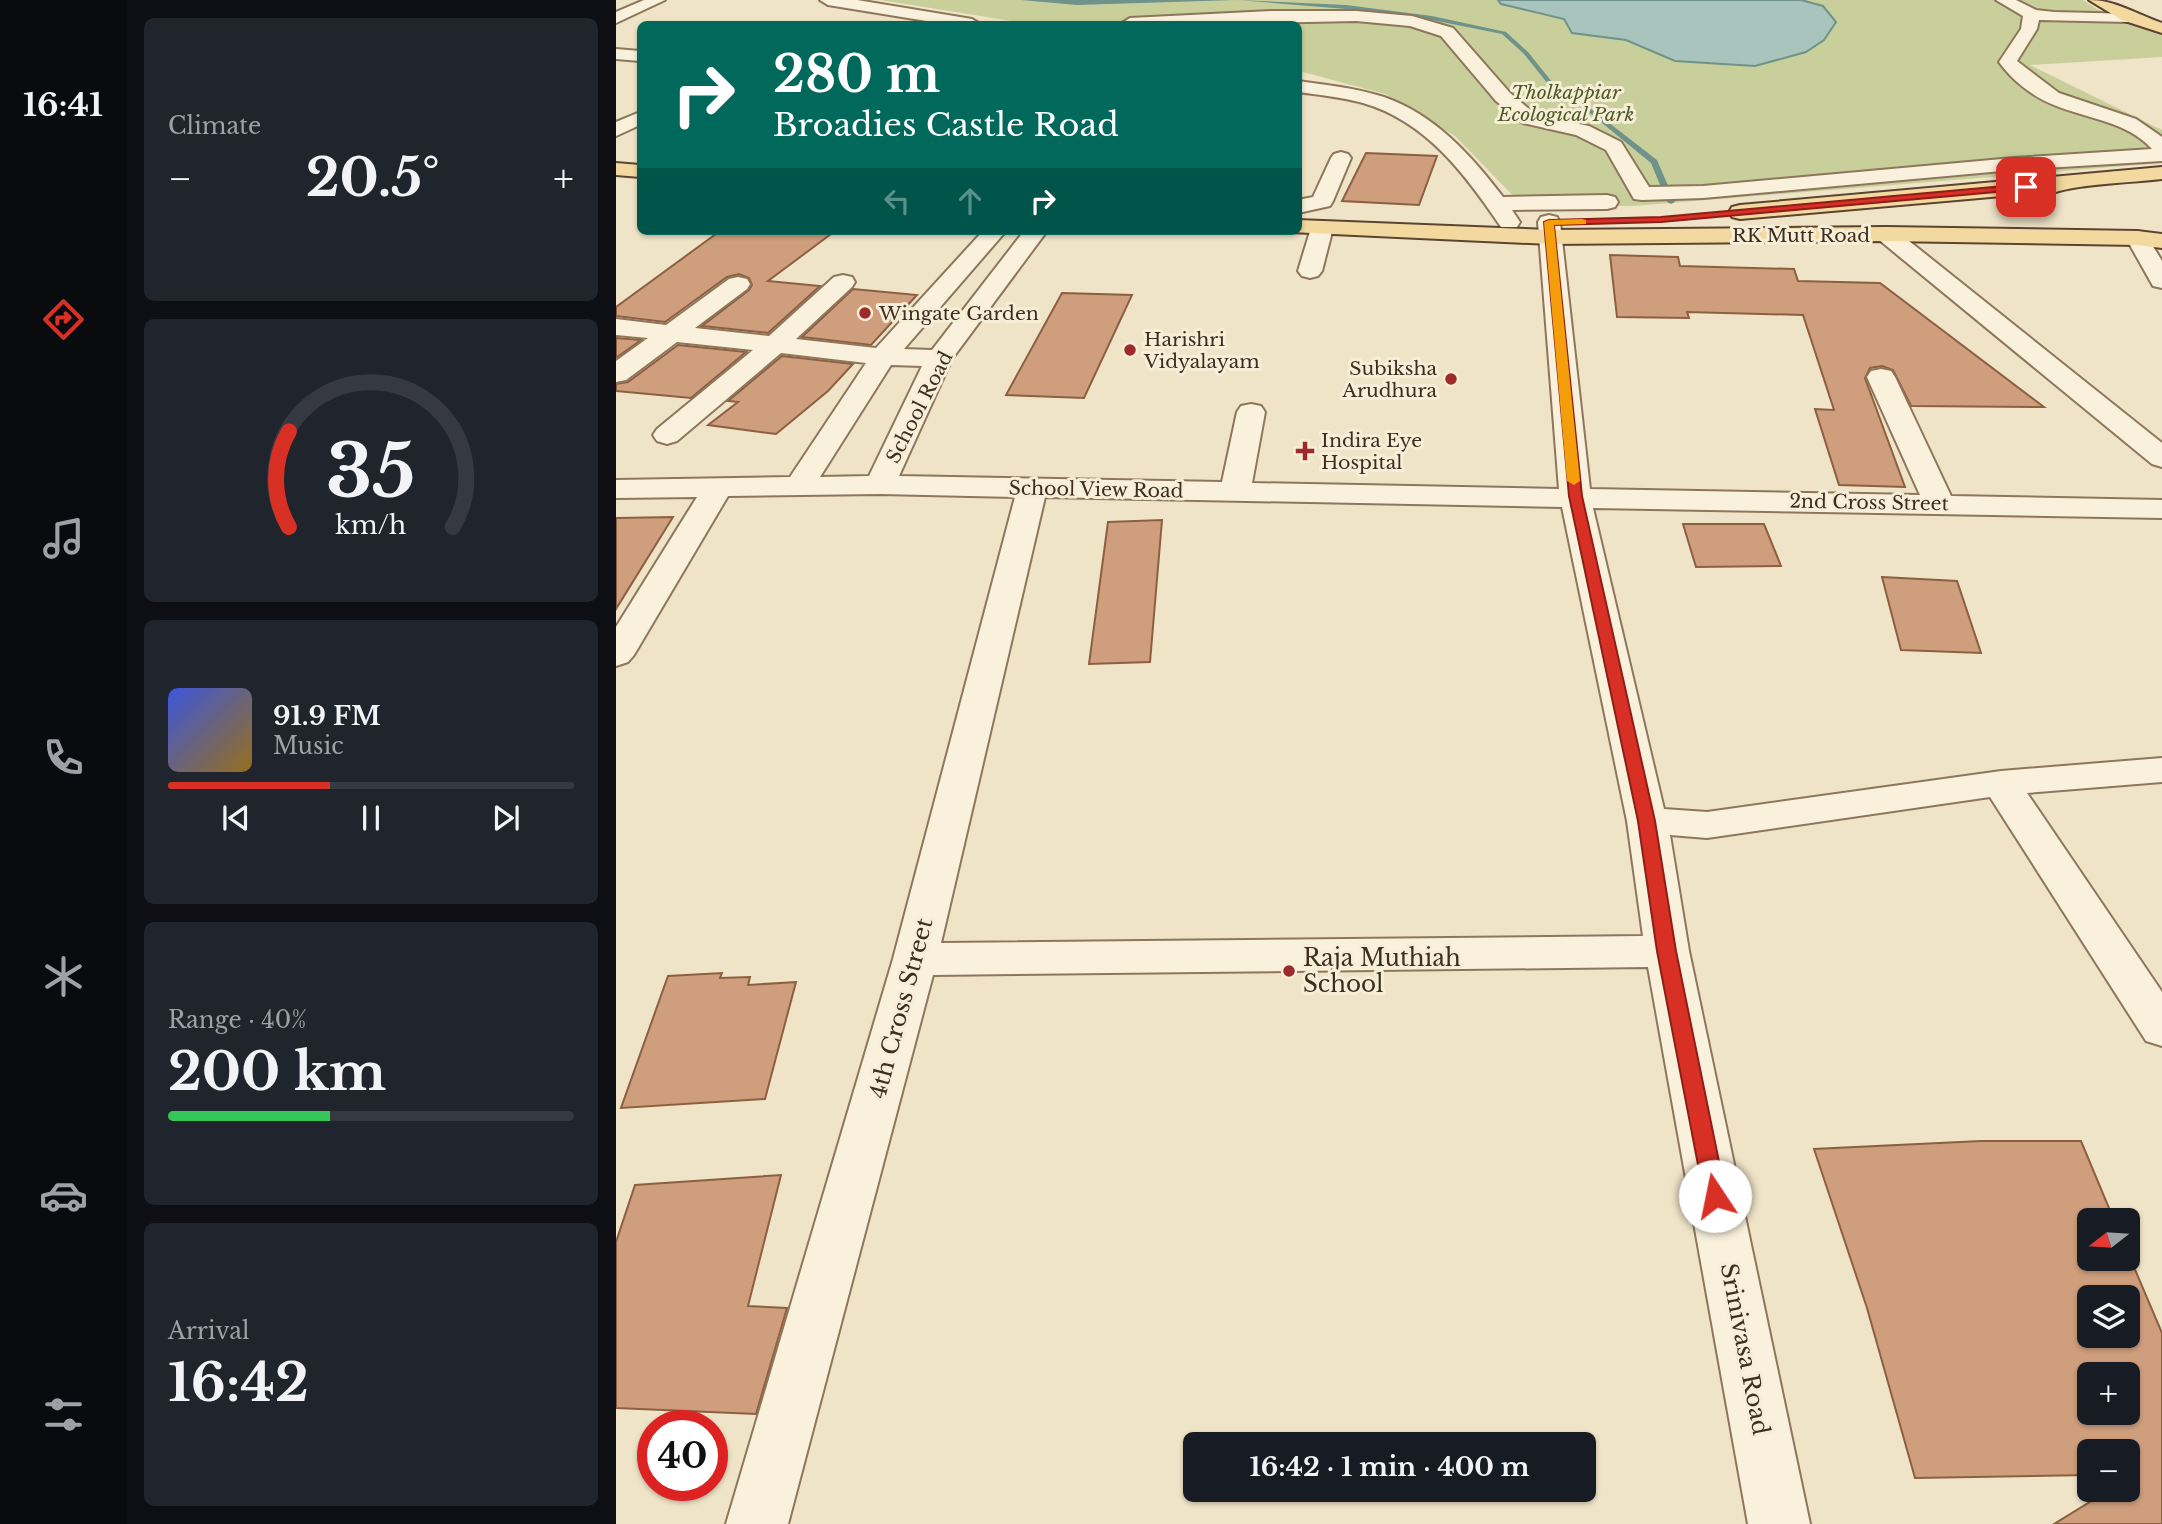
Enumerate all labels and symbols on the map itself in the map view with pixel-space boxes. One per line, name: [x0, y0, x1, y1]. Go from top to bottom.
park label: Tholkappiar Ecological Park: [1497, 81, 1634, 126]
pin: [1996, 157, 2056, 217]
street label: RK Mutt Road: [1732, 224, 1870, 247]
place label: Wingate Garden: [878, 302, 1039, 325]
marker: Wingate Garden: [857, 305, 873, 321]
place label: Harishri Vidyalayam: [1143, 328, 1260, 373]
marker: Harishri Vidyalayam: [1122, 342, 1138, 358]
street label: School Road: [881, 347, 958, 467]
place label: Subiksha Arudhura: [1341, 357, 1437, 402]
marker: Subiksha Arudhura: [1443, 371, 1459, 387]
place label: Indira Eye Hospital: [1321, 429, 1422, 474]
marker: Indira Eye Hospital: [1295, 441, 1315, 461]
street label: School View Road: [1008, 476, 1184, 503]
street label: 2nd Cross Street: [1789, 490, 1950, 515]
street label: 4th Cross Street: [863, 915, 939, 1101]
place label: Raja Muthiah School: [1303, 944, 1461, 998]
marker: Raja Muthiah School: [1281, 963, 1297, 979]
position arrow: [1678, 1159, 1752, 1233]
north arrow: [2077, 1208, 2140, 1270]
street label: Srinivasa Road: [1715, 1261, 1775, 1437]
speed limit sign: 40: [637, 1410, 728, 1501]

